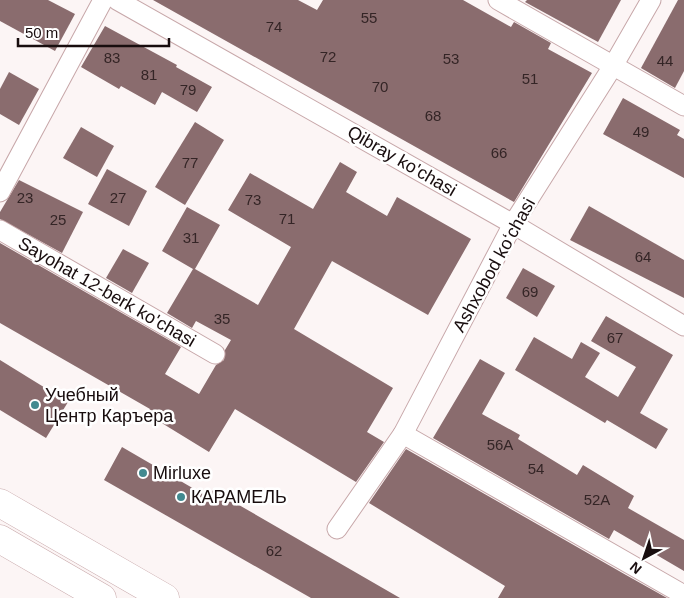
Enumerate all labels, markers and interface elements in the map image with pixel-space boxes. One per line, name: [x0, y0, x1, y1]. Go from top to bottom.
house number: 55: [361, 9, 377, 26]
scale bar: [18, 15, 169, 47]
house number: 74: [266, 18, 282, 35]
text: 50 m: [25, 24, 58, 41]
house number: 72: [320, 48, 336, 65]
house number: 83: [104, 49, 120, 66]
house number: 53: [443, 50, 459, 67]
house number: 44: [657, 52, 673, 69]
house number: 81: [141, 66, 157, 83]
house number: 51: [522, 70, 538, 87]
house number: 70: [372, 78, 388, 95]
house number: 79: [180, 81, 196, 98]
house number: 68: [425, 107, 441, 124]
street label: Qibray ko'chasi: [344, 122, 460, 200]
house number: 49: [633, 123, 649, 140]
house number: 66: [491, 144, 507, 161]
house number: 77: [182, 154, 198, 171]
house number: 23: [17, 189, 33, 206]
house number: 27: [110, 189, 126, 206]
house number: 73: [245, 191, 261, 208]
street label: Ashxobod koʻchasi: [449, 195, 539, 335]
house number: 71: [279, 210, 295, 227]
house number: 25: [50, 211, 66, 228]
house number: 31: [183, 229, 199, 246]
street label: Sayohat 12-berk ko'chasi: [15, 233, 199, 351]
house number: 64: [635, 248, 651, 265]
house number: 69: [522, 283, 538, 300]
house number: 35: [214, 310, 230, 327]
house number: 67: [607, 329, 623, 346]
place label: Учебный Центр Каръера: [45, 385, 174, 426]
marker: Учебный Центр Каръера: [29, 399, 41, 411]
house number: 56A: [487, 436, 513, 453]
house number: 54: [528, 460, 544, 477]
place label: Mirluxe: [153, 463, 211, 483]
marker: Mirluxe: [137, 467, 149, 479]
place label: КАРАМЕЛЬ: [191, 487, 287, 507]
marker: КАРАМЕЛЬ: [175, 491, 187, 503]
house number: 52A: [584, 491, 610, 508]
north arrow: [619, 533, 669, 583]
house number: 62: [266, 542, 282, 559]
text: N: [627, 559, 645, 577]

